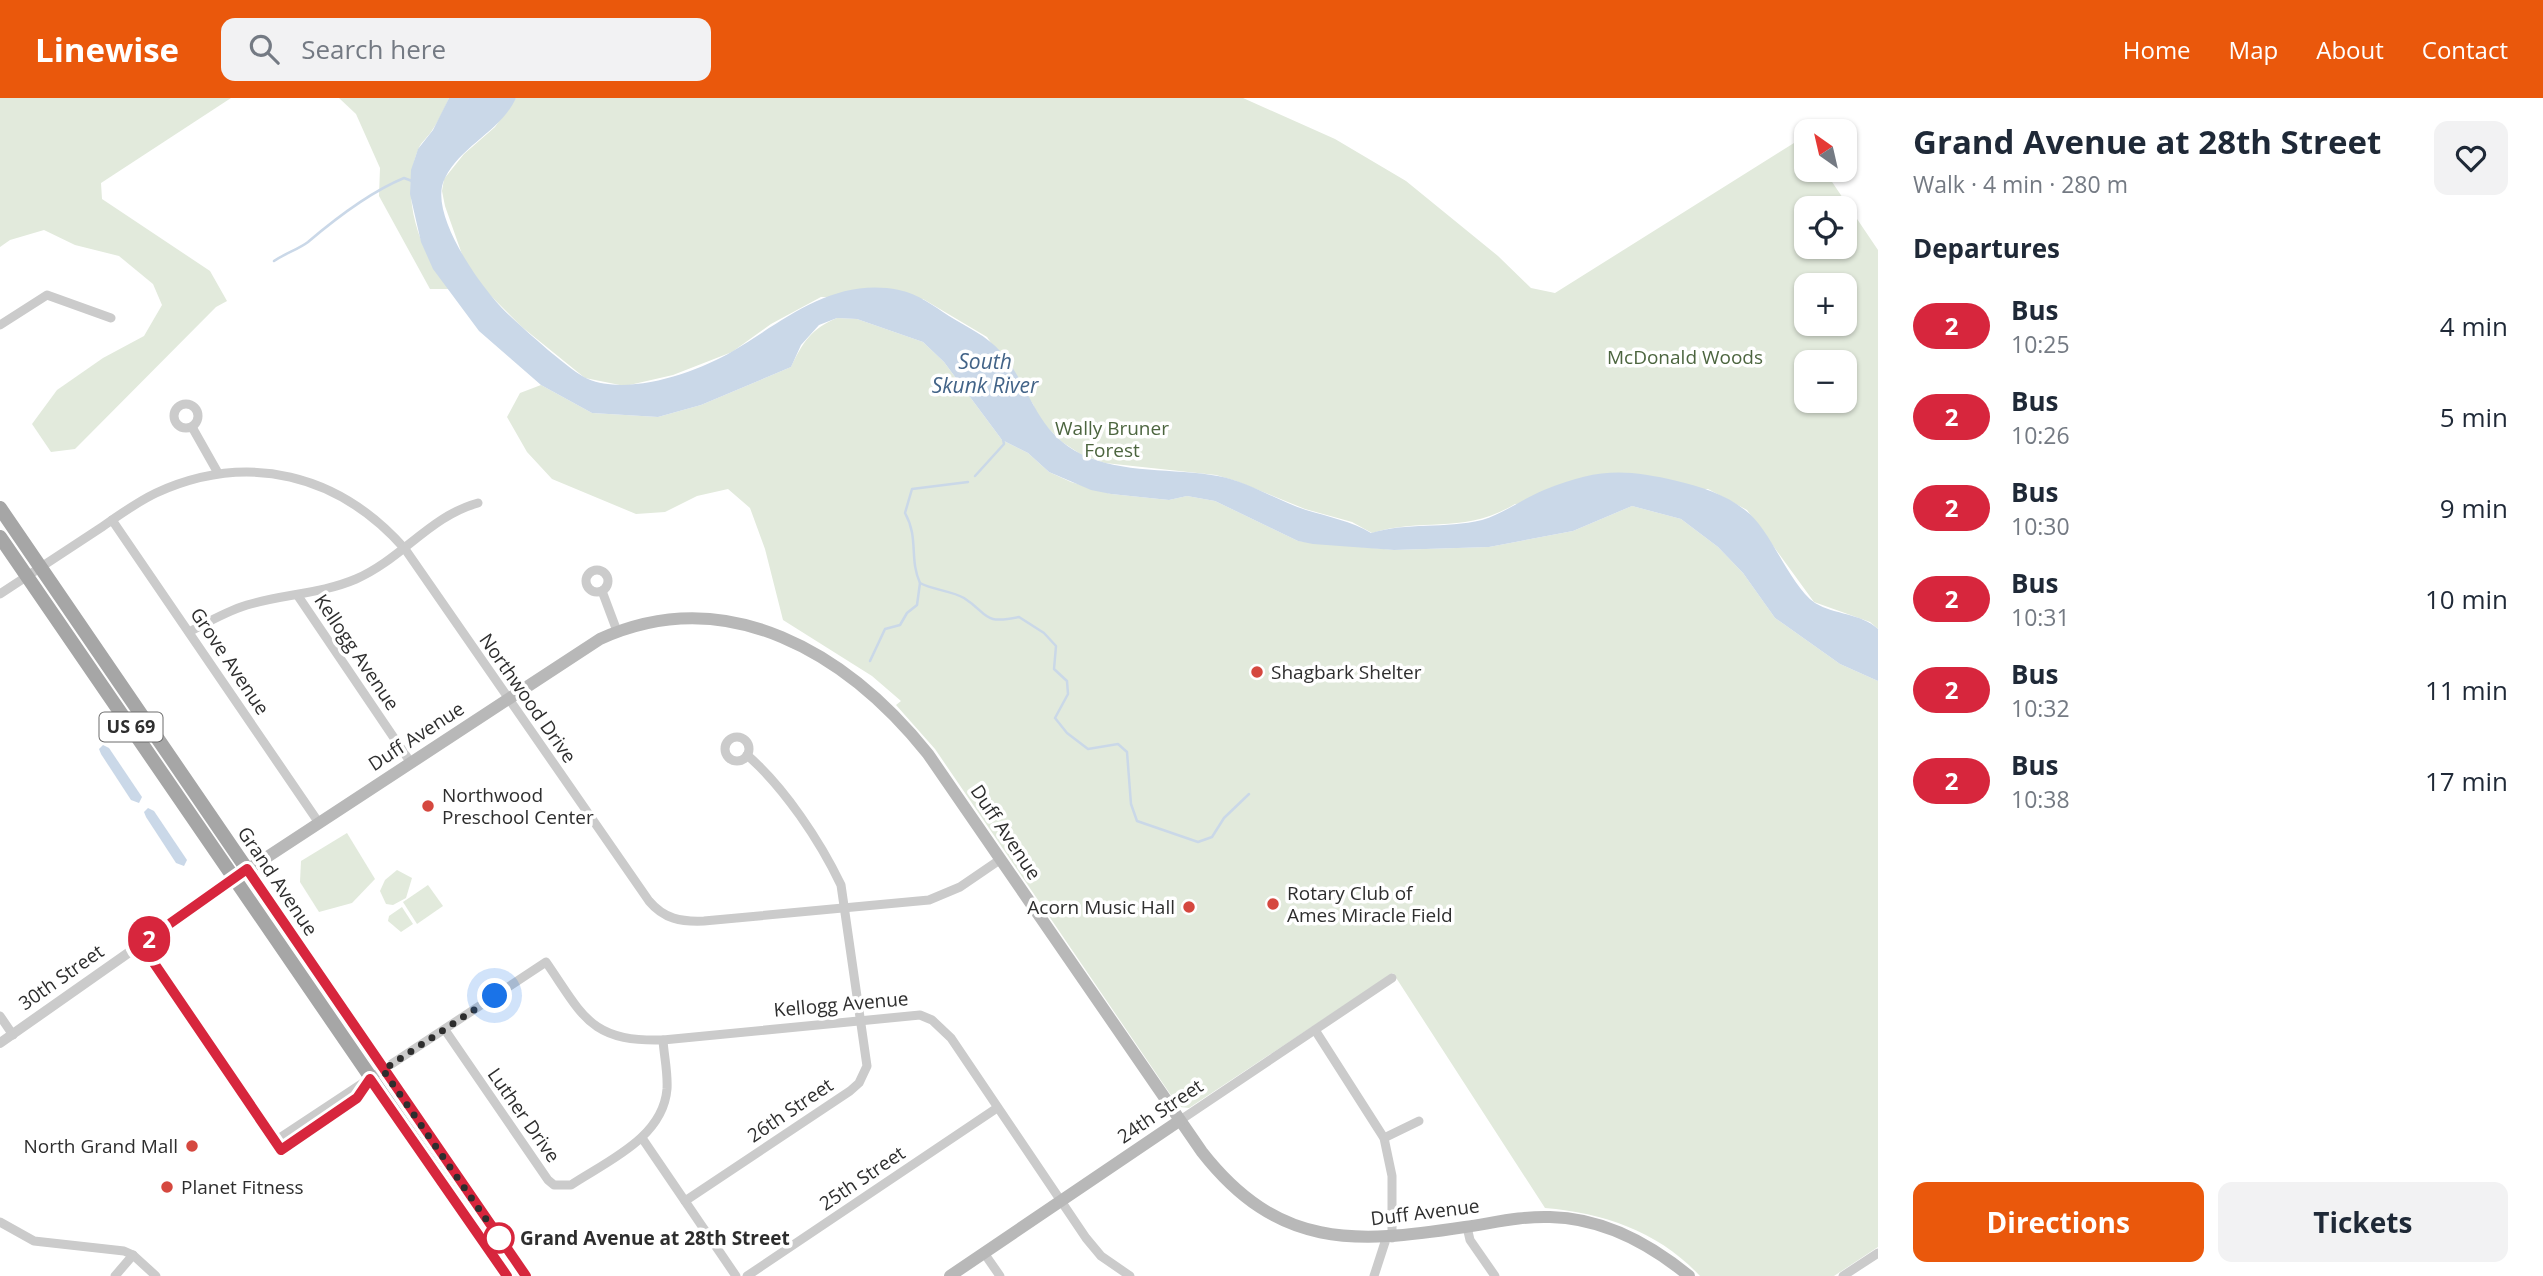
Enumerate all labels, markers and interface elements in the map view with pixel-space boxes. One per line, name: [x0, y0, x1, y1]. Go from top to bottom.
search box: [221, 18, 711, 81]
text: Linewise: [35, 27, 179, 72]
icon: search: [245, 30, 283, 68]
text: Search here: [301, 31, 446, 67]
text: Home: [2123, 33, 2191, 66]
text: Map: [2229, 33, 2278, 66]
text: About: [2316, 33, 2384, 66]
text: Contact: [2422, 33, 2508, 66]
north arrow: [1794, 119, 1857, 182]
map controls: [1794, 119, 1857, 413]
text: Grand Avenue at 28th Street: [1913, 119, 2381, 164]
button: heart: [2434, 121, 2508, 195]
text: Walk · 4 min · 280 m: [1913, 168, 2128, 200]
button: locate: [1794, 196, 1857, 259]
text: Departures: [1913, 230, 2060, 266]
button: +: [1794, 273, 1857, 336]
text: Bus: [2011, 292, 2058, 328]
text: 4 min: [2440, 308, 2508, 344]
text: 2: [1945, 309, 1958, 342]
text: 10:25: [2011, 328, 2070, 360]
park label: McDonald Woods: [1607, 344, 1763, 370]
water label: South Skunk River: [932, 347, 1039, 399]
button: −: [1794, 350, 1857, 413]
text: Bus: [2011, 383, 2058, 419]
text: 5 min: [2440, 399, 2508, 435]
text: 2: [1945, 400, 1958, 433]
park label: Wally Bruner Forest: [1055, 415, 1169, 463]
text: 10:26: [2011, 419, 2070, 451]
text: Bus: [2011, 474, 2058, 510]
text: 9 min: [2440, 490, 2508, 526]
text: 2: [1945, 491, 1958, 524]
text: 10:30: [2011, 510, 2070, 542]
text: Bus: [2011, 565, 2058, 601]
text: 10 min: [2425, 581, 2508, 617]
text: 2: [1945, 582, 1958, 615]
street label: Kellogg Avenue: [308, 589, 406, 715]
text: 10:31: [2011, 601, 2070, 633]
street label: Grove Avenue: [184, 602, 276, 720]
street label: Northwood Drive: [474, 628, 582, 768]
text: Bus: [2011, 656, 2058, 692]
place label: Shagbark Shelter: [1271, 659, 1422, 685]
marker: Shagbark Shelter: [1249, 664, 1265, 680]
text: 11 min: [2425, 672, 2508, 708]
text: 2: [1945, 673, 1958, 706]
text: 10:32: [2011, 692, 2070, 724]
street label: Duff Avenue: [363, 695, 469, 777]
road number: US 69: [100, 712, 162, 742]
text: Bus: [2011, 747, 2058, 783]
text: 17 min: [2425, 763, 2508, 799]
text: 2: [1945, 764, 1958, 797]
street label: Duff Avenue: [965, 779, 1047, 885]
place label: Northwood Preschool Center: [442, 782, 594, 830]
text: 10:38: [2011, 783, 2070, 815]
marker: Northwood Preschool Center: [420, 798, 436, 814]
street label: Grand Avenue: [232, 821, 324, 941]
place label: Rotary Club of Ames Miracle Field: [1287, 880, 1453, 928]
place label: Acorn Music Hall: [1027, 894, 1175, 920]
marker: Rotary Club of Ames Miracle Field: [1265, 896, 1281, 912]
marker: Acorn Music Hall: [1181, 899, 1197, 915]
line badge: 2: [126, 916, 172, 962]
text: 2: [142, 922, 156, 955]
street label: 30th Street: [13, 938, 109, 1016]
your location: [477, 978, 512, 1013]
street label: Kellogg Avenue: [773, 985, 909, 1023]
street label: Luther Drive: [482, 1063, 566, 1167]
street label: 26th Street: [742, 1072, 838, 1148]
street label: 24th Street: [1112, 1073, 1208, 1149]
place label: North Grand Mall: [24, 1133, 178, 1159]
marker: North Grand Mall: [184, 1138, 200, 1154]
street label: 25th Street: [814, 1140, 910, 1216]
place label: Planet Fitness: [181, 1174, 304, 1200]
marker: Planet Fitness: [159, 1179, 175, 1195]
button: Directions: [1913, 1182, 2204, 1262]
button: Tickets: [2218, 1182, 2508, 1262]
street label: Duff Avenue: [1369, 1192, 1481, 1232]
marker: Grand Avenue at 28th Street: [484, 1223, 514, 1253]
place label: Grand Avenue at 28th Street: [520, 1225, 790, 1251]

